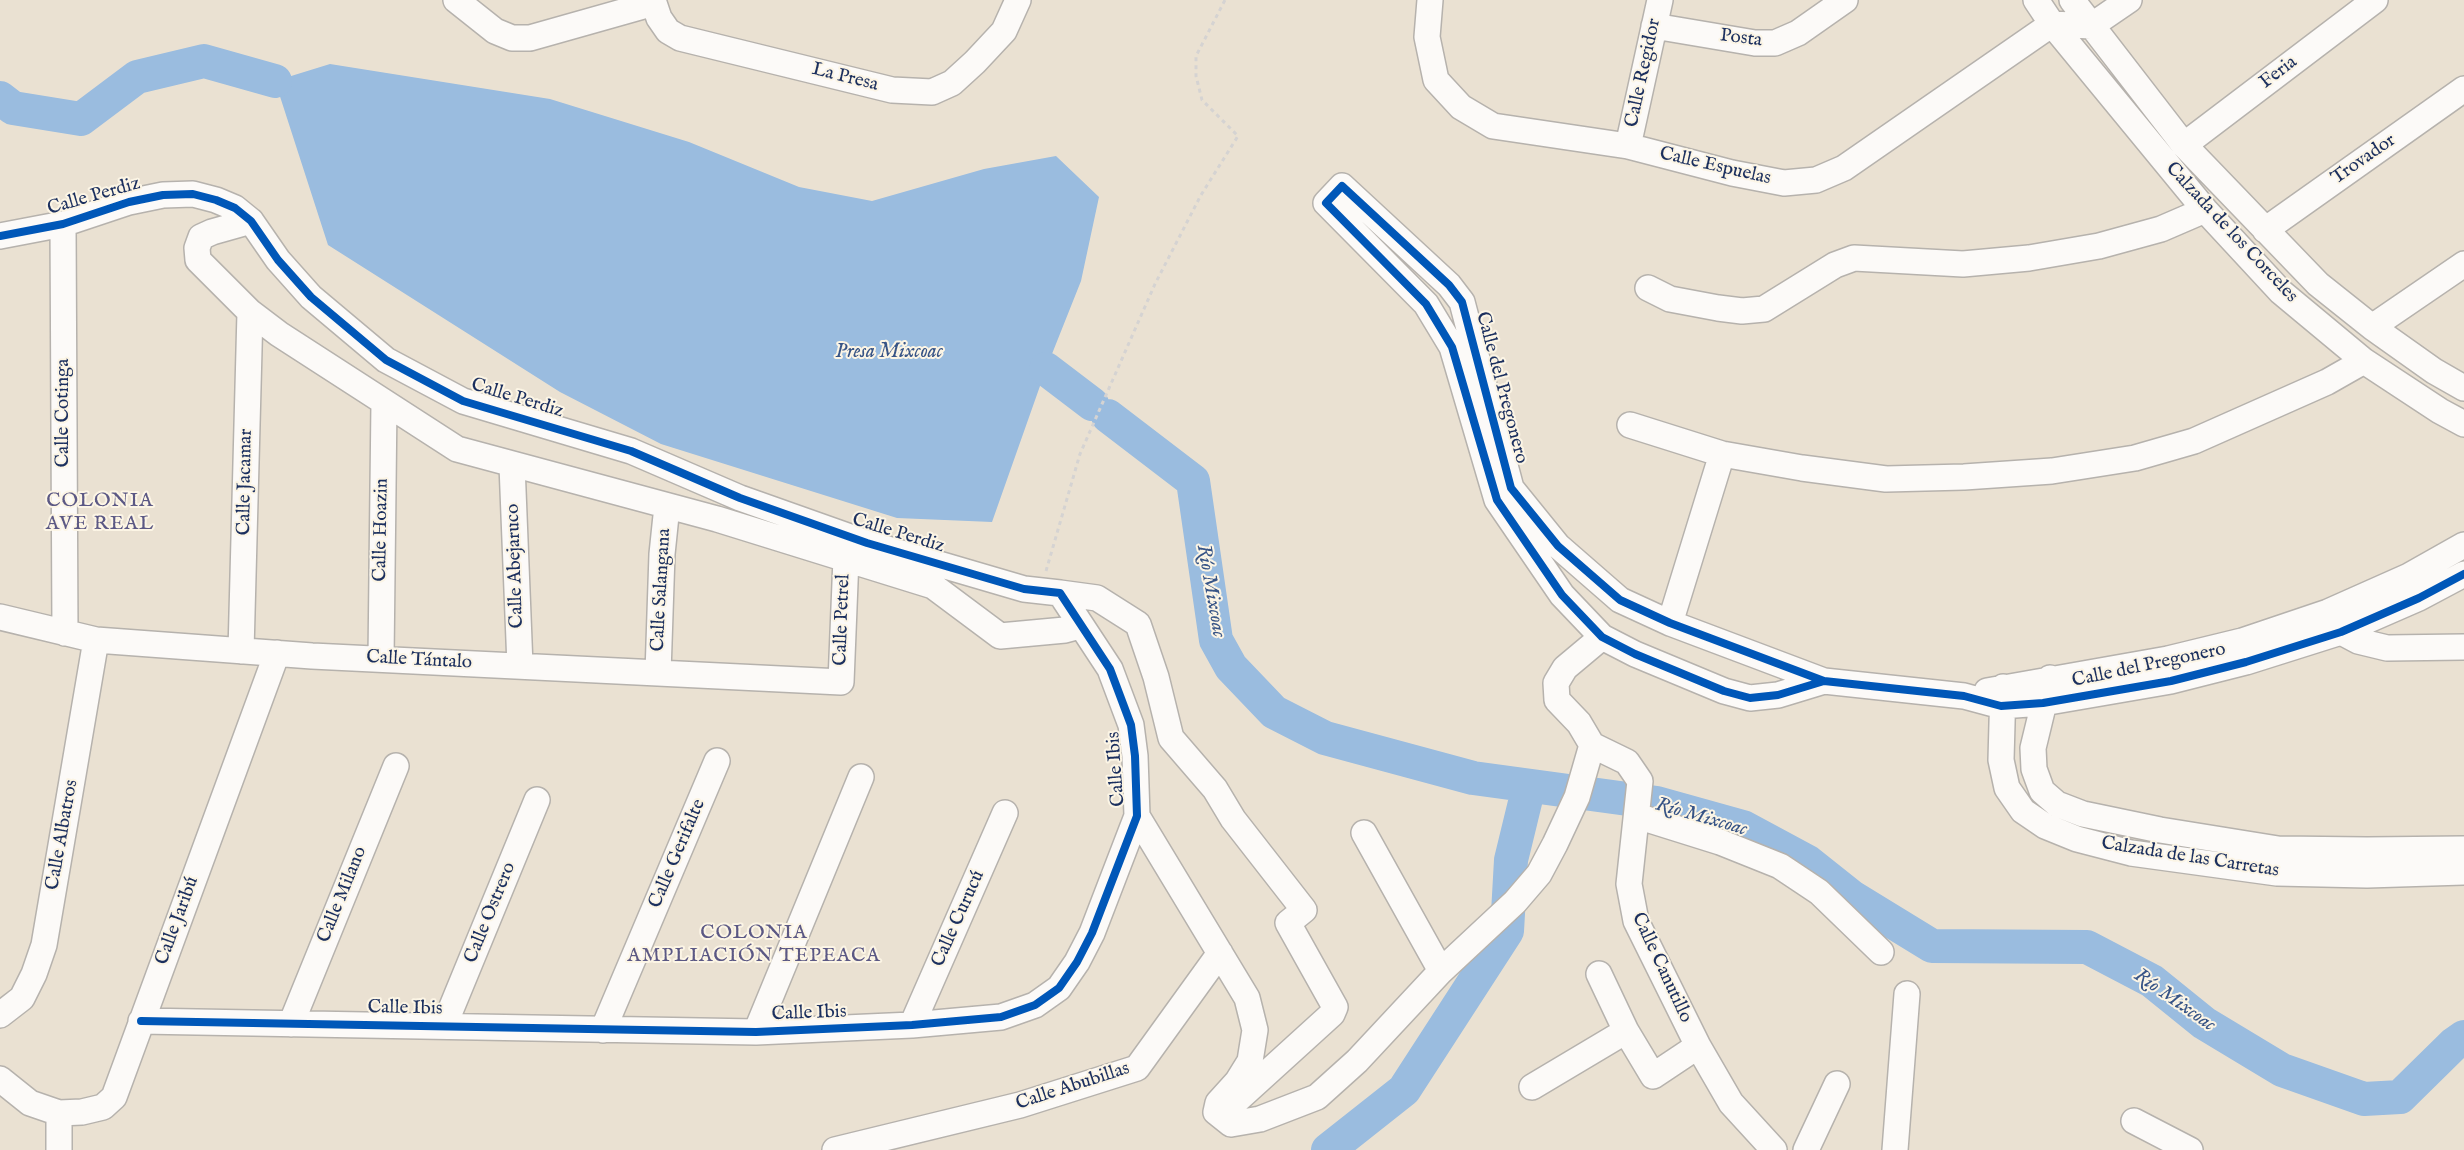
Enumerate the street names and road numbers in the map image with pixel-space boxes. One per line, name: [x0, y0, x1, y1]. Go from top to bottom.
street label: Calle Regidor: [1621, 17, 1667, 129]
street label: Posta: [1719, 25, 1763, 53]
street label: Feria: [2256, 52, 2302, 94]
street label: La Presa: [810, 59, 880, 97]
street label: Trovador: [2327, 130, 2401, 190]
street label: Calle Espuelas: [1657, 143, 1773, 191]
street label: Calzada de los Corceles: [2160, 158, 2302, 308]
street label: Calle Perdiz: [45, 173, 143, 221]
street label: Calle del Pregonero: [1470, 310, 1532, 466]
street label: Calle Cotinga: [53, 358, 75, 468]
street label: Calle Perdiz: [468, 374, 566, 424]
street label: Calle Jacamar: [234, 428, 258, 536]
street label: Calle Hoazin: [370, 478, 394, 582]
street label: Calle Abejaruco: [502, 503, 530, 629]
street label: Calle Perdiz: [849, 509, 947, 559]
street label: Calle Salangana: [647, 528, 677, 652]
street label: Calle Petrel: [830, 574, 856, 666]
street label: Calle del Pregonero: [2070, 639, 2228, 693]
street label: Calle Tántalo: [365, 647, 473, 675]
street label: Calle Ibis: [1103, 731, 1131, 807]
street label: Calle Albatros: [42, 778, 84, 892]
street label: Calle Gerifalte: [645, 796, 711, 912]
street label: Calzada de las Carretas: [2100, 833, 2280, 883]
street label: Calle Milano: [313, 844, 373, 946]
street label: Calle Ostrero: [460, 859, 522, 967]
street label: Calle Curucú: [928, 867, 990, 971]
street label: Calle Jaribú: [151, 874, 205, 968]
street label: Calle Canutillo: [1626, 909, 1696, 1027]
street label: Calle Ibis: [367, 997, 443, 1021]
street label: Calle Ibis: [771, 1001, 847, 1027]
street label: Calle Abubillas: [1013, 1058, 1133, 1116]

